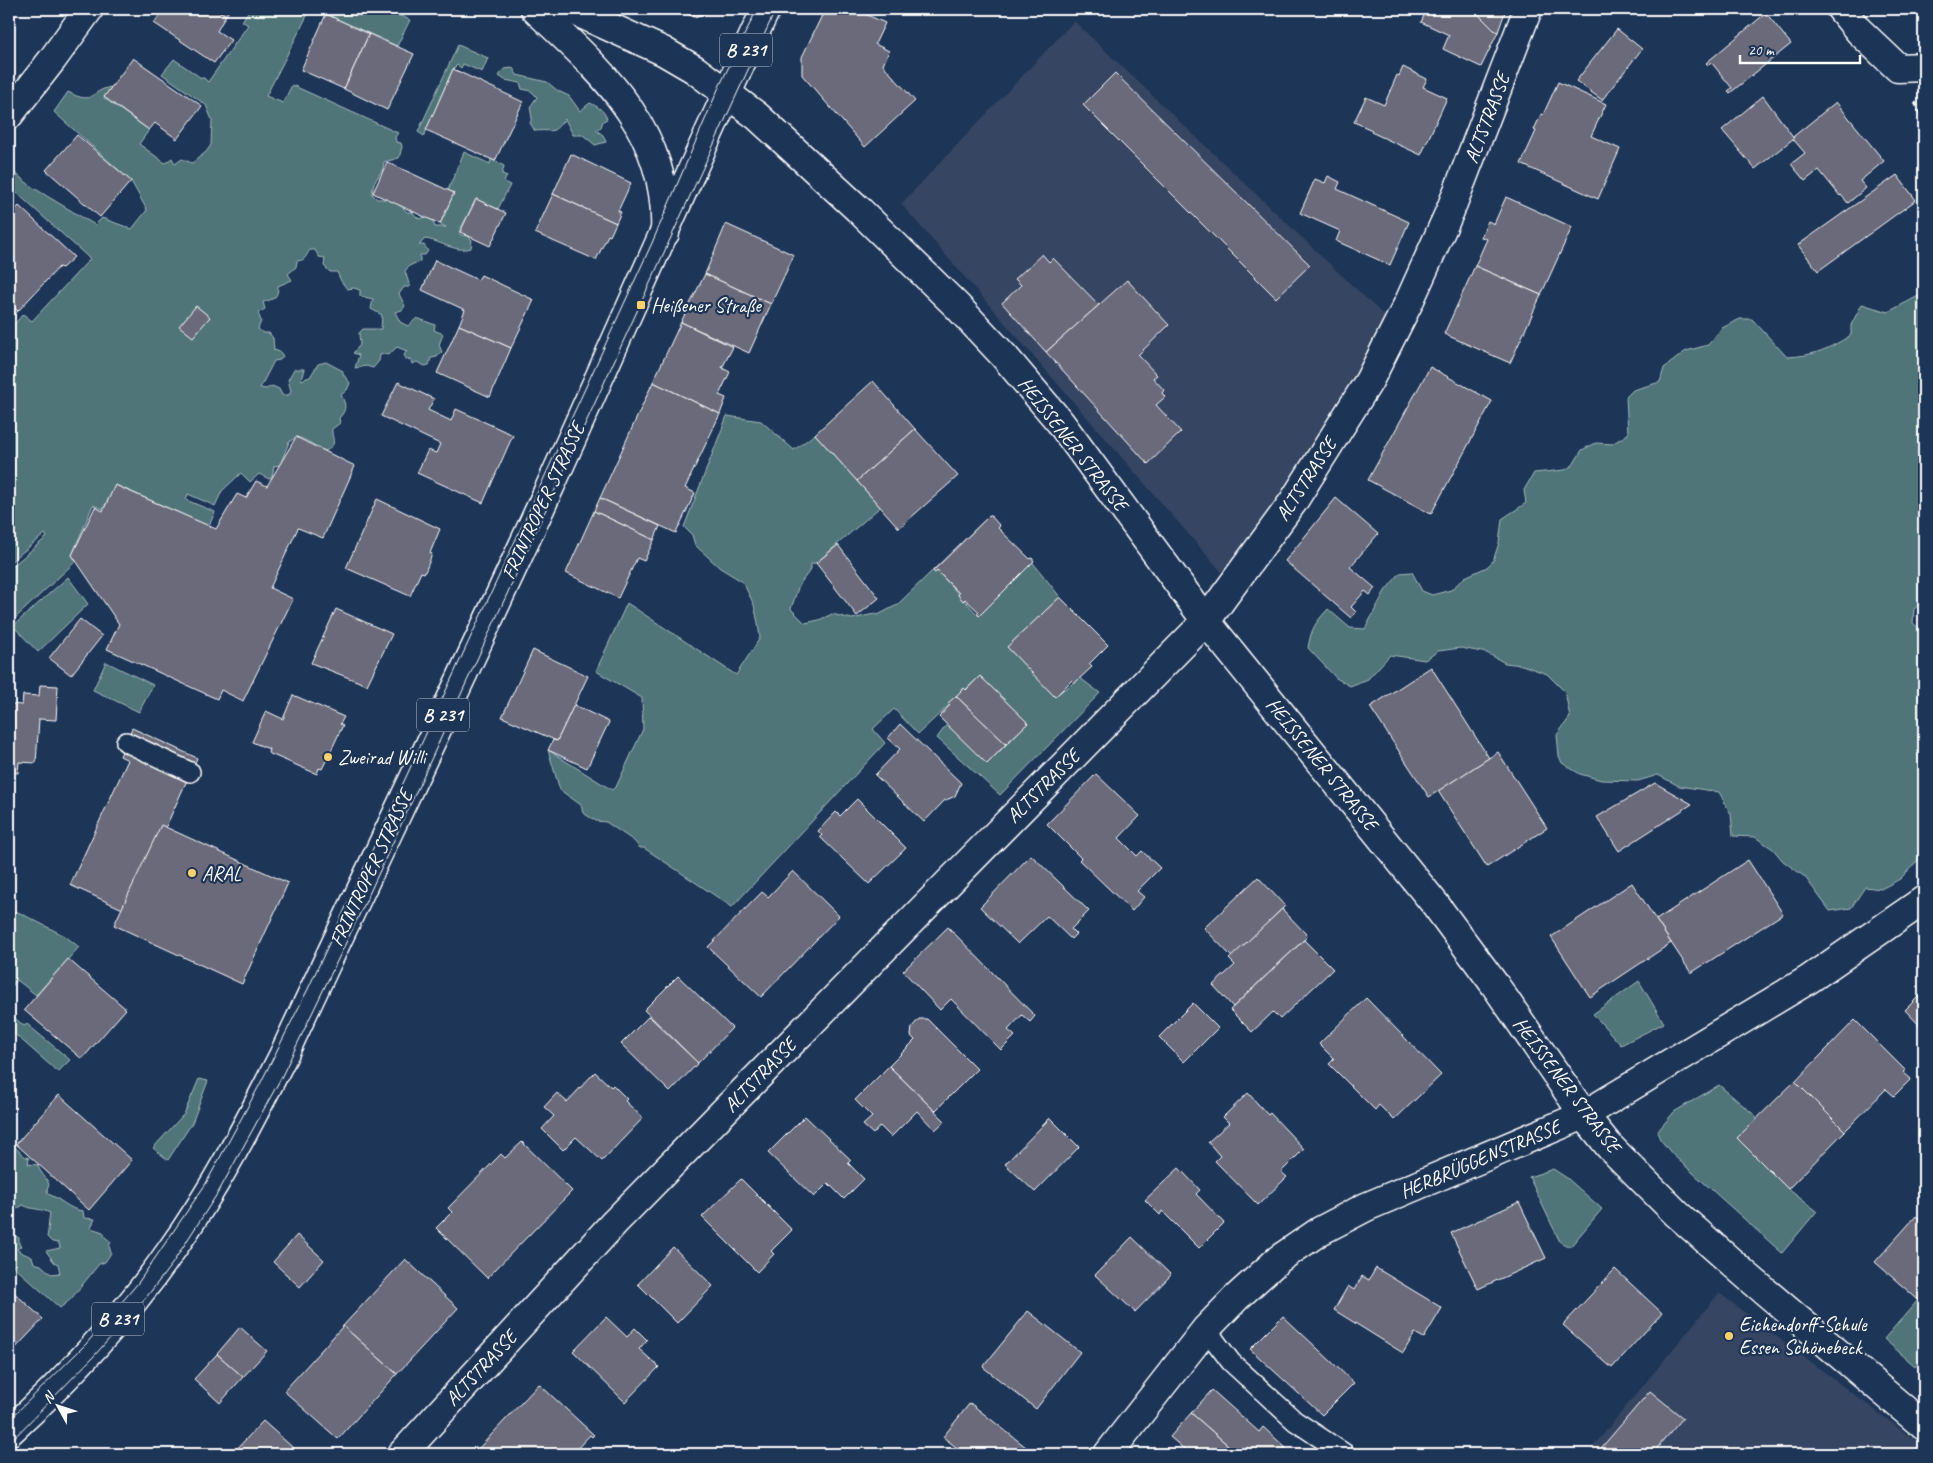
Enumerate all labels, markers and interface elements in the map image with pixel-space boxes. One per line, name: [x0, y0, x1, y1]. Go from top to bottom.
scale bar: [1740, 32, 1860, 64]
road number: B 231: [720, 34, 772, 66]
text: 20 m: [1748, 41, 1775, 60]
street label: ALTSTRASSE: [1458, 67, 1517, 167]
place label: Heißener Straße: [651, 293, 762, 318]
marker: Heißener Straße: [635, 299, 647, 311]
street label: HEISSENER STRASSE: [1013, 372, 1135, 519]
street label: FRINTROPER STRASSE: [496, 416, 592, 583]
street label: ALTSTRASSE: [1270, 430, 1344, 525]
street label: HEISSENER STRASSE: [1261, 693, 1385, 838]
road number: B 231: [417, 698, 469, 732]
street label: ALTSTRASSE: [1001, 742, 1087, 828]
place label: Zweirad Willi: [338, 745, 428, 770]
marker: Zweirad Willi: [322, 751, 334, 763]
street label: FRINTROPER STRASSE: [324, 783, 420, 950]
place label: ARAL: [202, 861, 241, 886]
marker: ARAL: [186, 867, 198, 879]
street label: HEISSENER STRASSE: [1508, 1012, 1628, 1160]
street label: ALTSTRASSE: [718, 1030, 804, 1118]
street label: HERBRÜGGENSTRASSE: [1396, 1113, 1567, 1204]
road number: B 231: [92, 1302, 144, 1336]
place label: Eichendorff-Schule Essen Schönebeck: [1739, 1312, 1868, 1360]
street label: ALTSTRASSE: [440, 1323, 524, 1411]
marker: Eichendorff-Schule Essen Schönebeck: [1723, 1330, 1735, 1342]
north arrow: [32, 1380, 82, 1430]
text: N: [39, 1387, 59, 1407]

